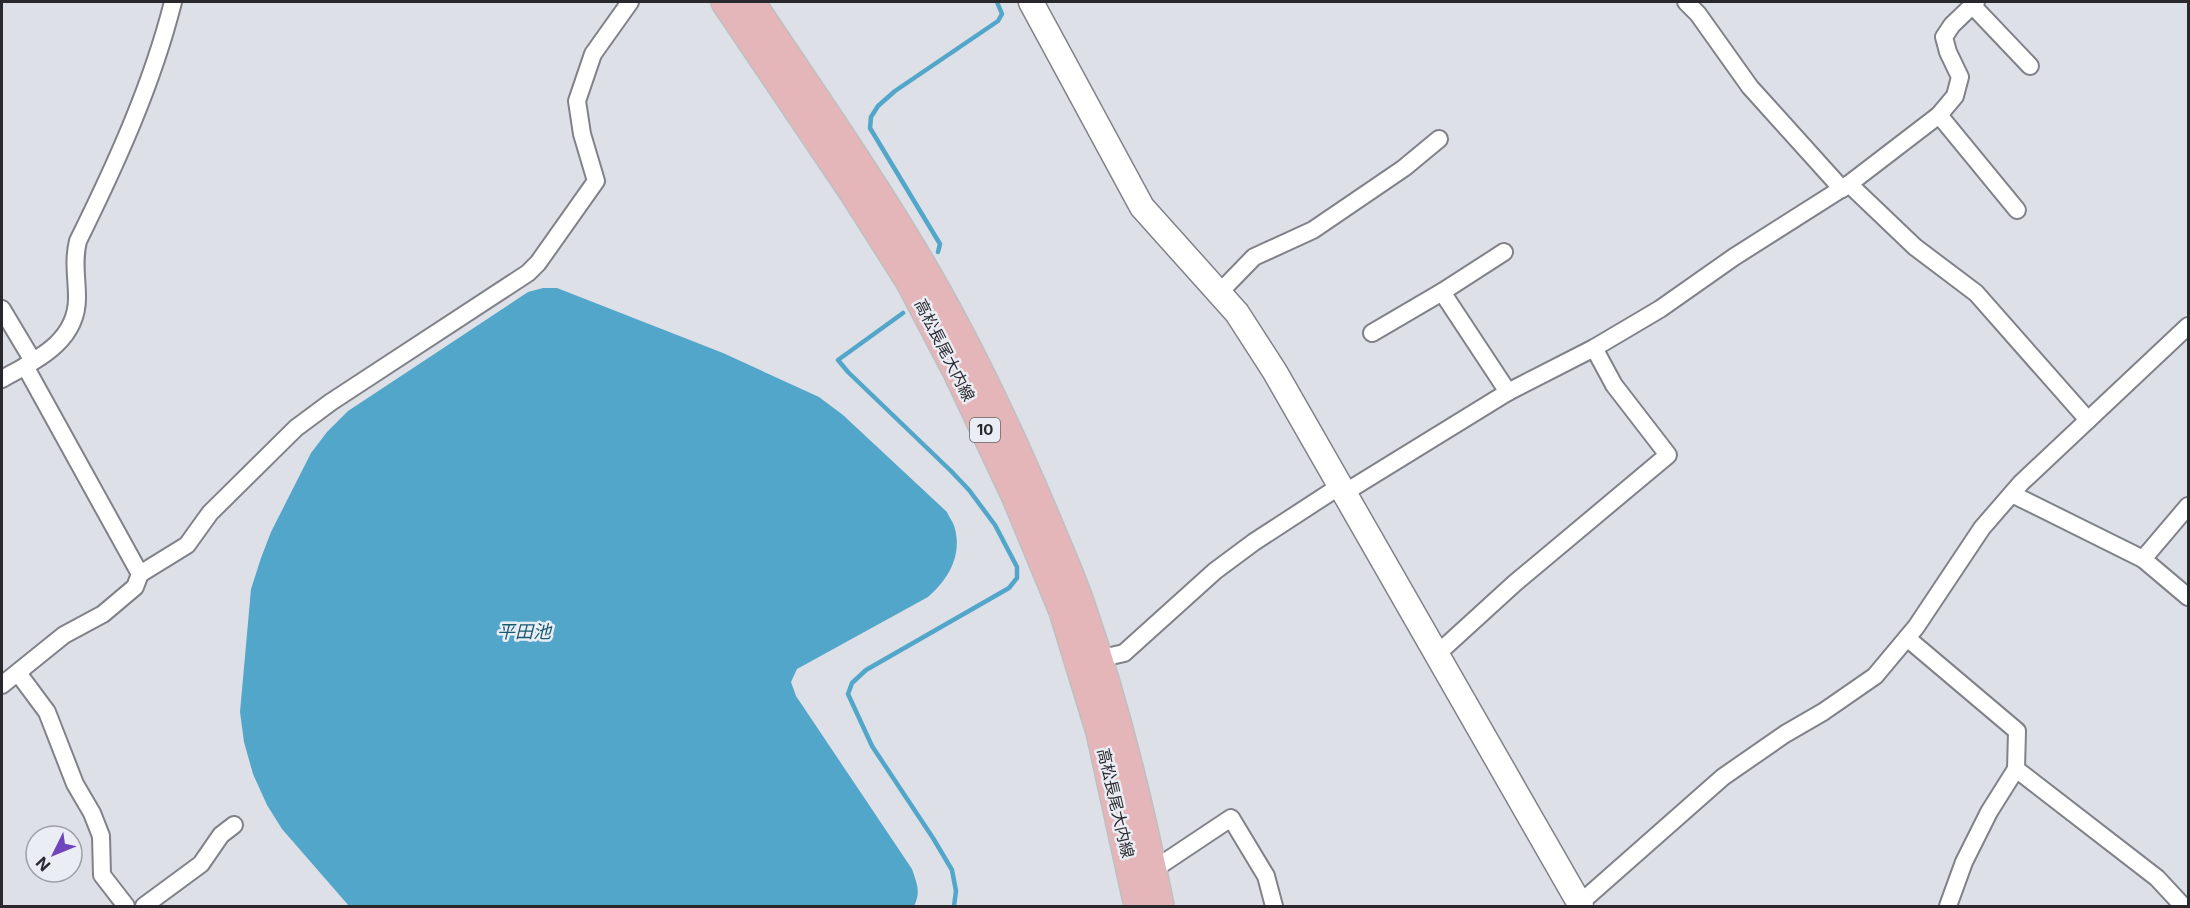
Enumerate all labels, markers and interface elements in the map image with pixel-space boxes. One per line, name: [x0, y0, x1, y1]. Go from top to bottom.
street label: 高松長尾大内線: [911, 296, 979, 404]
road number: 10: [970, 418, 1000, 442]
water label: 平田池: [497, 621, 553, 642]
street label: 高松長尾大内線: [1094, 746, 1138, 860]
north arrow: [24, 824, 84, 884]
text: N: [32, 853, 55, 876]

